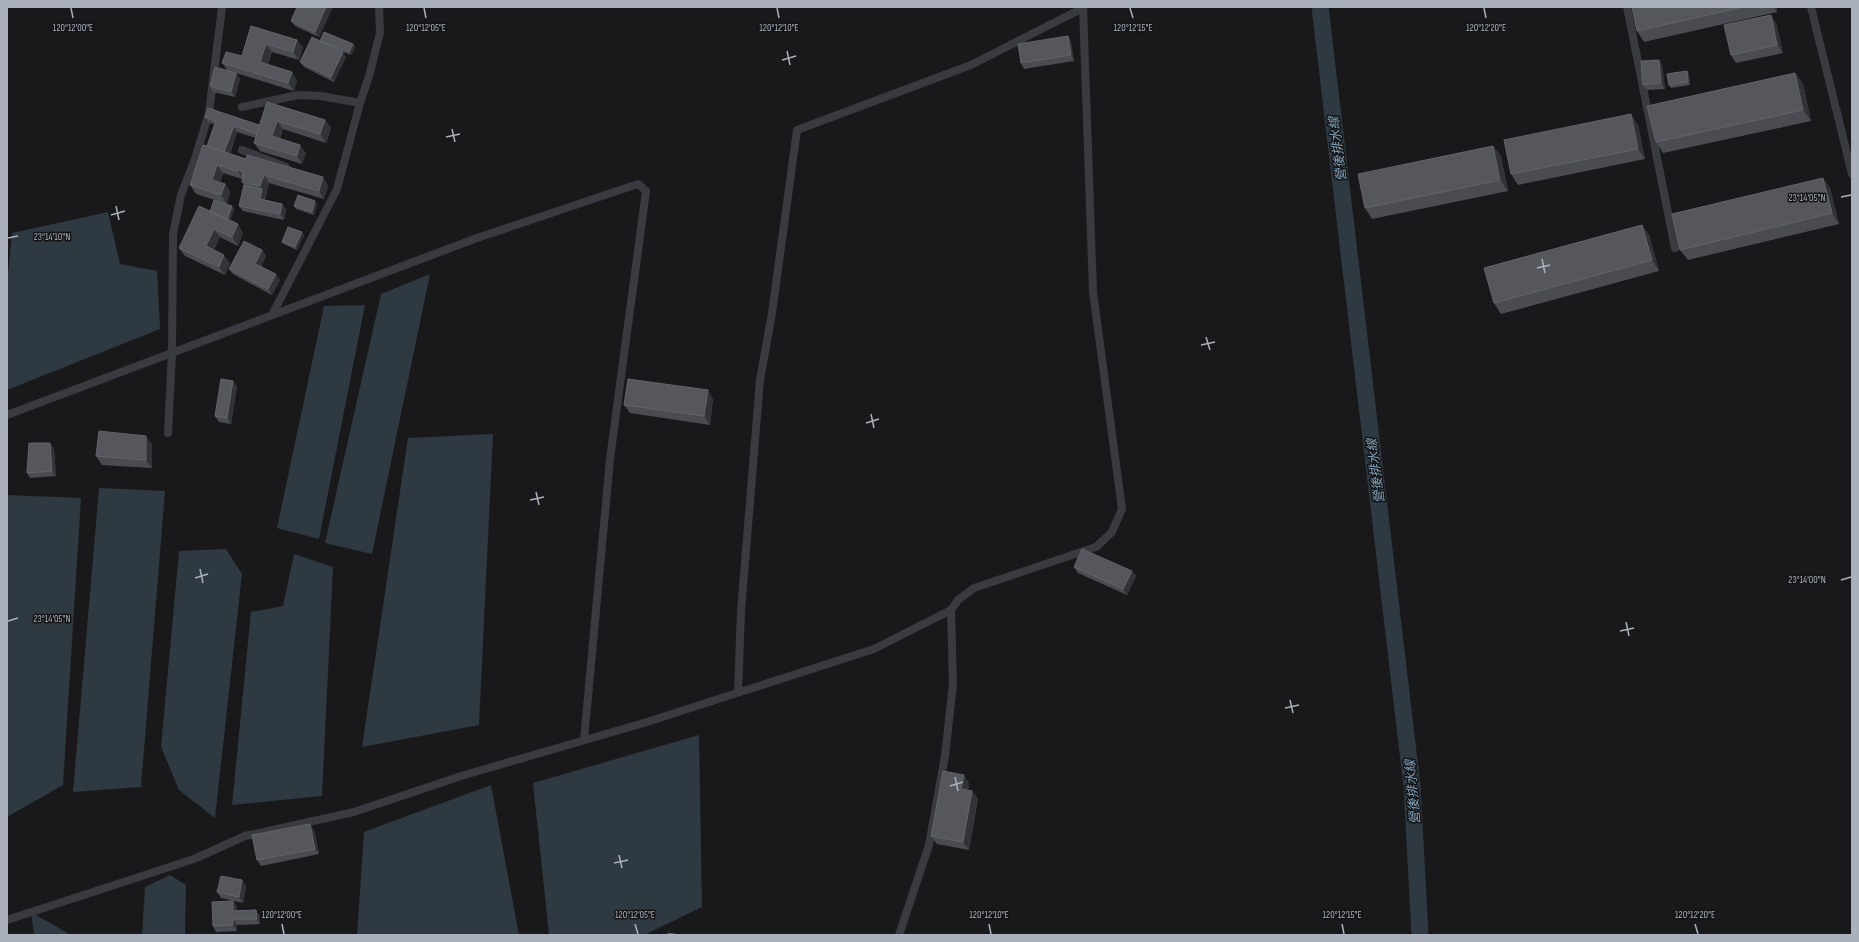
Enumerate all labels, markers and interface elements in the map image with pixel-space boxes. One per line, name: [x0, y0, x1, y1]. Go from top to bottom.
text: 120°12'00"E: [53, 22, 93, 34]
text: 120°12'05"E: [406, 22, 446, 34]
text: 120°12'10"E: [759, 22, 799, 34]
text: 120°12'15"E: [1113, 22, 1153, 34]
text: 120°12'20"E: [1466, 22, 1506, 34]
water label: 營後排水線: [1326, 114, 1350, 182]
text: 23°14'05"N: [1788, 192, 1826, 204]
text: 23°14'10"N: [34, 231, 70, 243]
water label: 營後排水線: [1364, 436, 1388, 504]
text: 23°14'00"N: [1788, 574, 1826, 586]
text: 23°14'05"N: [33, 613, 71, 625]
water label: 營後排水線: [1402, 757, 1424, 825]
text: 120°12'00"E: [262, 909, 302, 921]
text: 120°12'05"E: [615, 909, 655, 921]
text: 120°12'10"E: [969, 909, 1009, 921]
text: 120°12'15"E: [1322, 909, 1362, 921]
text: 120°12'20"E: [1675, 909, 1715, 921]

